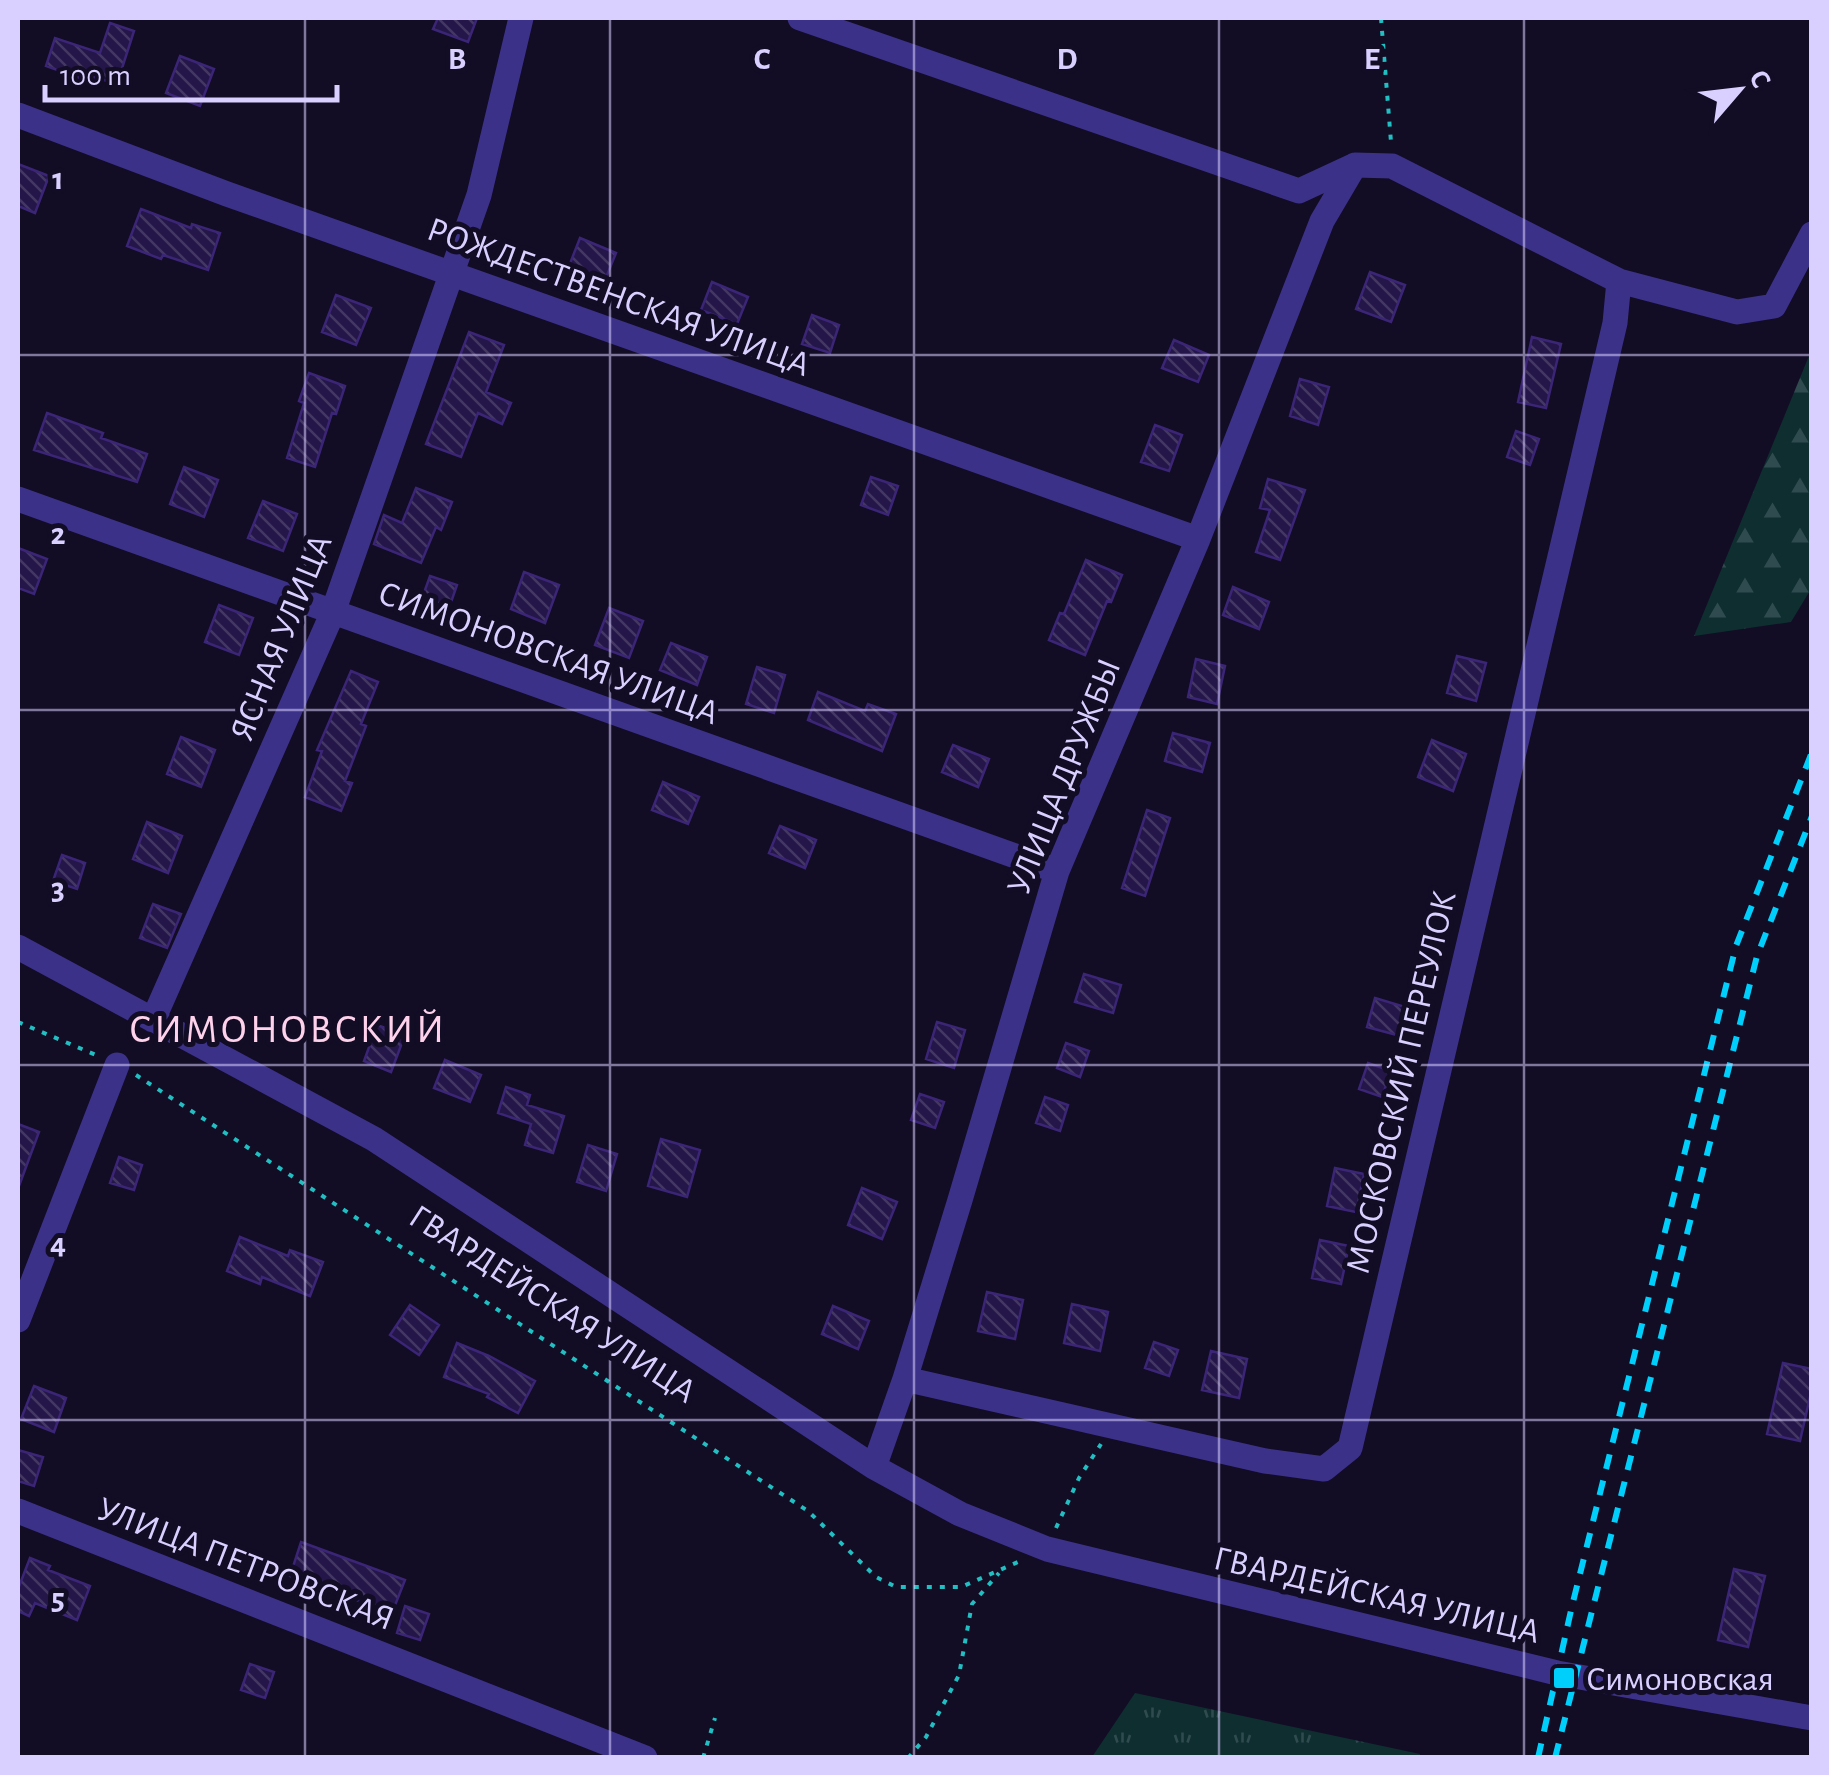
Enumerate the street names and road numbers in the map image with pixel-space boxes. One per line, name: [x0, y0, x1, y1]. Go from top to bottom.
street label: РОЖДЕСТВЕНСКАЯ УЛИЦА: [422, 212, 815, 383]
street label: ЯСНАЯ УЛИЦА: [224, 530, 339, 746]
street label: СИМОНОВСКАЯ УЛИЦА: [374, 576, 723, 731]
street label: УЛИЦА ДРУЖБЫ: [1001, 654, 1128, 899]
street label: МОСКОВСКИЙ ПЕРЕУЛОК: [1340, 888, 1463, 1277]
street label: ГВАРДЕЙСКАЯ УЛИЦА: [403, 1199, 702, 1410]
street label: УЛИЦА ПЕТРОВСКАЯ: [92, 1492, 399, 1637]
street label: ГВАРДЕЙСКАЯ УЛИЦА: [1210, 1541, 1543, 1650]

